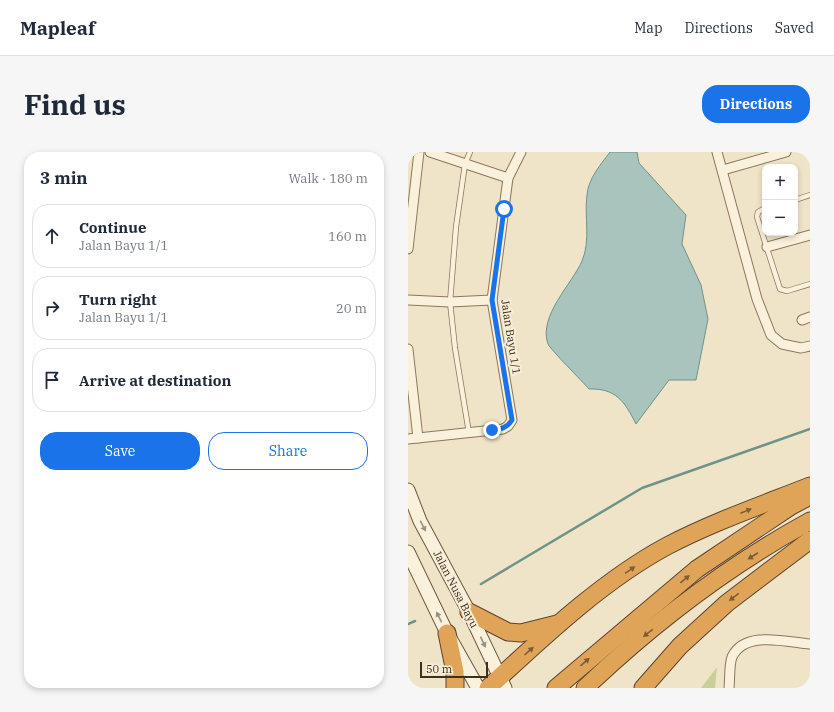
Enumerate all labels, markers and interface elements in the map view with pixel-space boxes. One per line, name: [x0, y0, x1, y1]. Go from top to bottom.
text: Mapleaf: [20, 16, 95, 40]
text: Map: [634, 19, 663, 37]
text: Directions: [685, 19, 753, 37]
text: Saved: [775, 19, 814, 37]
button: Directions: [702, 85, 810, 123]
text: Find us: [24, 86, 126, 123]
map controls: [762, 164, 798, 236]
button: +: [762, 164, 798, 200]
text: 3 min: [40, 167, 88, 189]
text: Walk · 180 m: [289, 170, 368, 187]
route start: [495, 200, 513, 218]
button: −: [762, 200, 798, 236]
text: Continue: [79, 218, 146, 237]
icon: ahead: [41, 225, 63, 247]
text: 160 m: [328, 228, 367, 245]
text: Jalan Bayu 1/1: [79, 237, 168, 254]
text: Turn right: [79, 290, 157, 309]
icon: right: [41, 297, 63, 319]
street label: Jalan Bayu 1/1: [498, 299, 524, 375]
text: 20 m: [336, 300, 367, 317]
text: Jalan Bayu 1/1: [79, 309, 168, 326]
icon: arrive: [41, 369, 63, 391]
text: Arrive at destination: [79, 371, 231, 390]
route end: [483, 421, 501, 439]
button: Save: [40, 432, 200, 470]
button: Share: [208, 432, 368, 470]
one-way arrow: [740, 508, 752, 514]
one-way arrow: [420, 520, 426, 532]
street label: Jalan Nusa Bayu: [430, 548, 482, 630]
one-way arrow: [747, 553, 759, 560]
one-way arrow: [625, 566, 635, 574]
one-way arrow: [680, 575, 690, 584]
one-way arrow: [729, 593, 740, 602]
one-way arrow: [436, 611, 442, 622]
one-way arrow: [642, 628, 653, 637]
one-way arrow: [480, 636, 486, 647]
one-way arrow: [524, 647, 534, 656]
one-way arrow: [580, 658, 590, 667]
scale bar: [420, 660, 488, 679]
text: 50 m: [426, 662, 452, 676]

